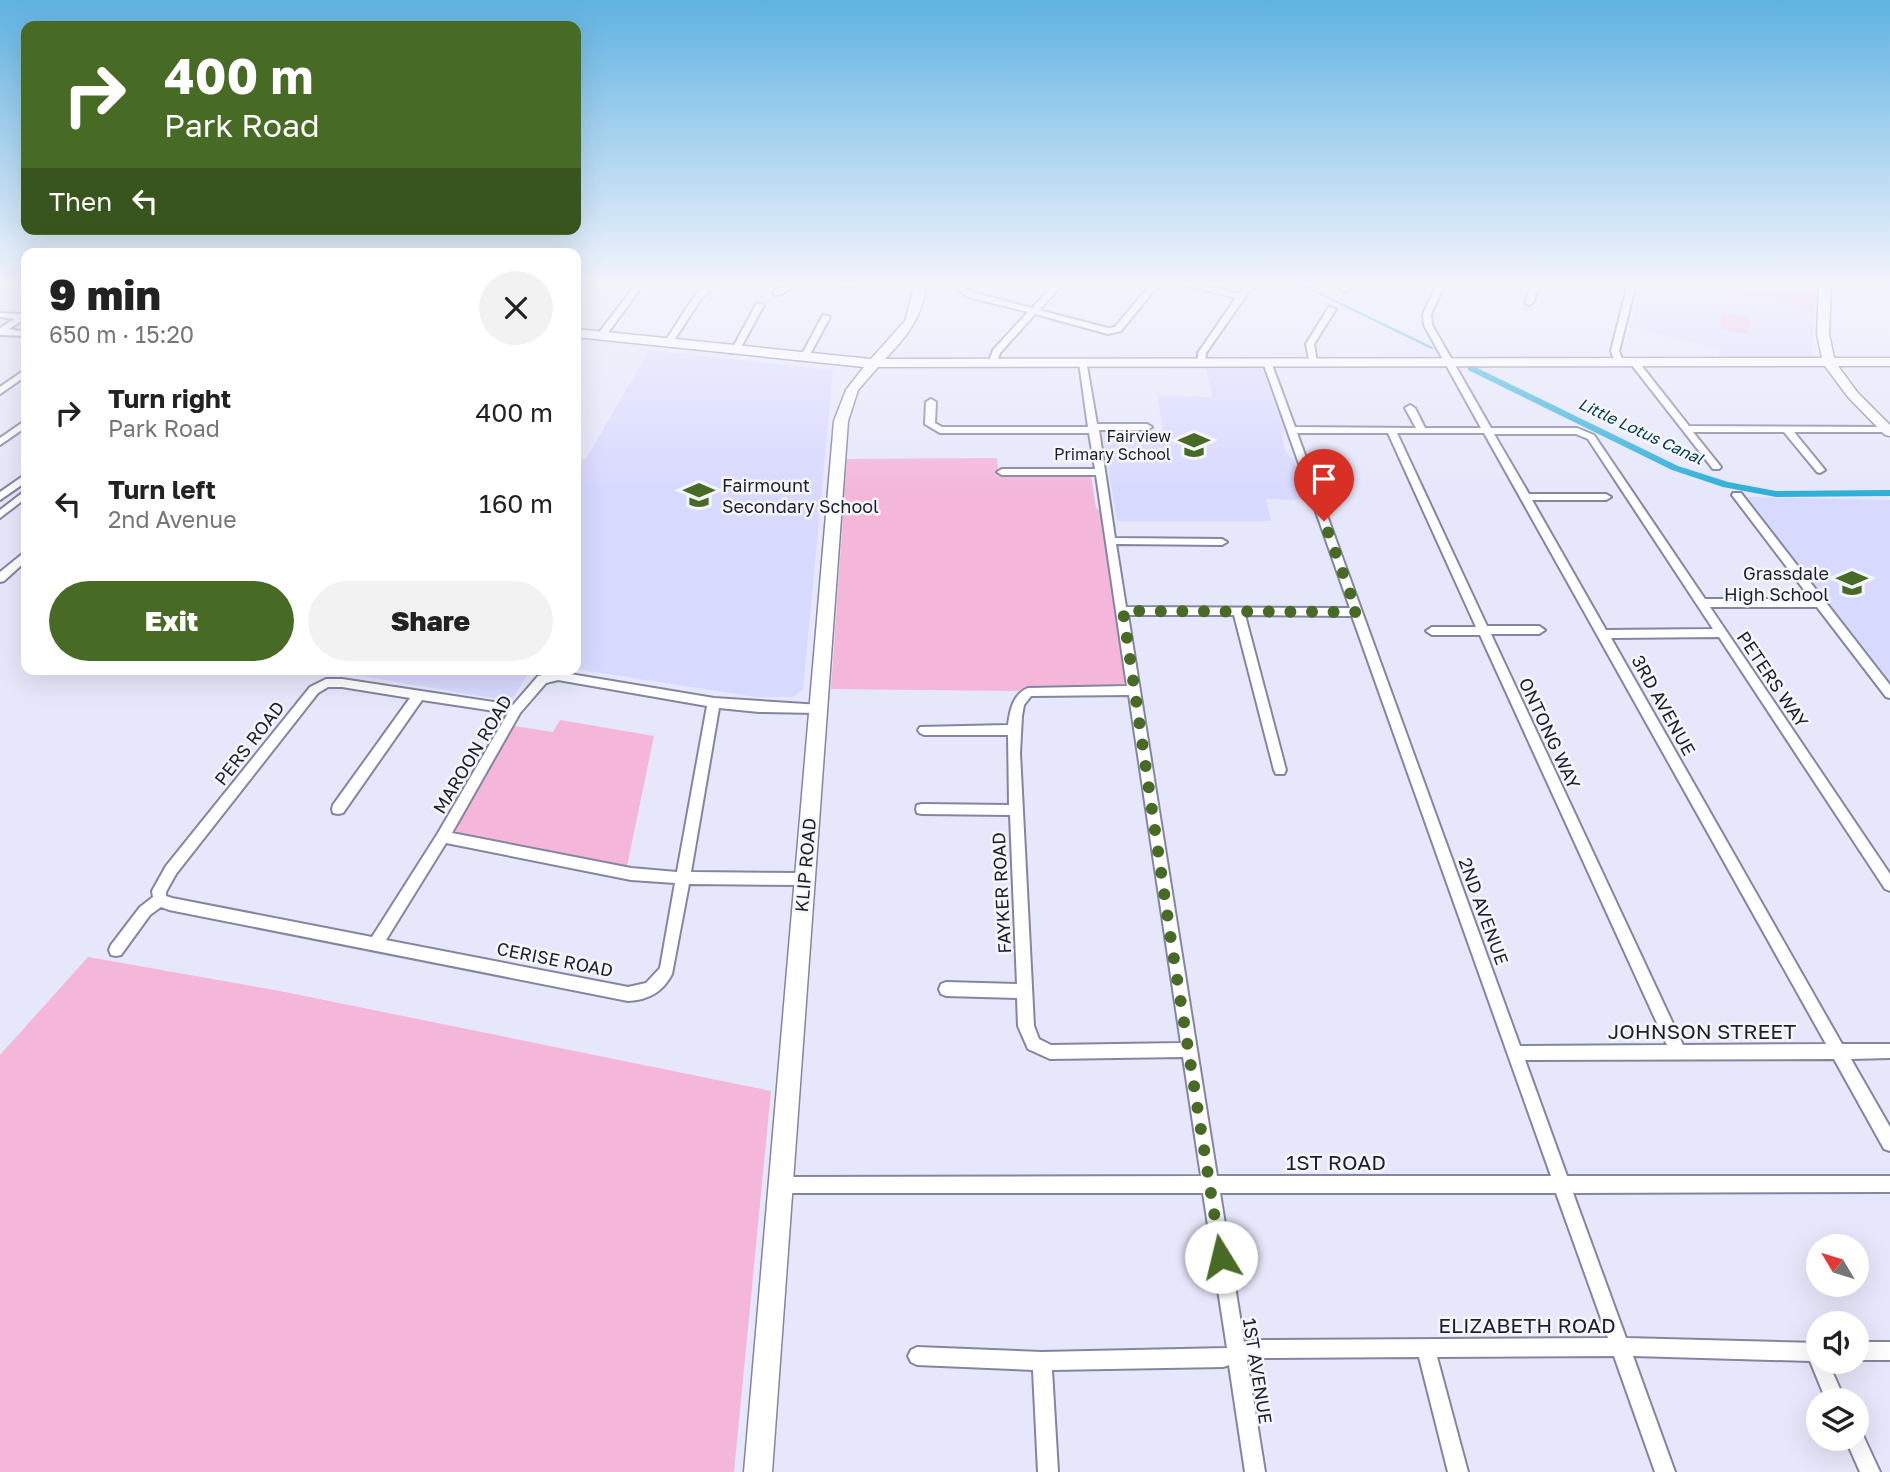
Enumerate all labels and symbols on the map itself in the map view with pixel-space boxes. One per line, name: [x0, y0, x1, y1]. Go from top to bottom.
water label: Little Lotus Canal: [1575, 393, 1707, 469]
place label: Fairview Primary School: [1054, 426, 1171, 464]
school or university icon: Fairview Primary School: [1177, 428, 1211, 462]
pin: [1294, 449, 1354, 521]
place label: Fairmount Secondary School: [722, 474, 879, 517]
school or university icon: Fairmount Secondary School: [682, 478, 716, 512]
place label: Grassdale High School: [1724, 562, 1829, 605]
school or university icon: Grassdale High School: [1835, 566, 1869, 600]
street label: PETERS WAY: [1733, 627, 1814, 732]
street label: 3RD AVENUE: [1627, 651, 1701, 759]
street label: ONTONG WAY: [1515, 674, 1586, 792]
street label: MAROON ROAD: [428, 691, 516, 817]
street label: PERS ROAD: [209, 696, 289, 790]
street label: KLIP ROAD: [790, 817, 820, 913]
street label: FAYKER ROAD: [987, 832, 1015, 954]
street label: 2ND AVENUE: [1454, 854, 1514, 968]
street label: CERISE ROAD: [495, 937, 615, 981]
street label: JOHNSON STREET: [1608, 1018, 1796, 1044]
street label: 1ST ROAD: [1286, 1149, 1386, 1175]
position arrow: [1184, 1220, 1258, 1294]
north arrow: [1806, 1234, 1869, 1297]
street label: ELIZABETH ROAD: [1438, 1312, 1616, 1338]
street label: 1ST AVENUE: [1239, 1316, 1277, 1426]

